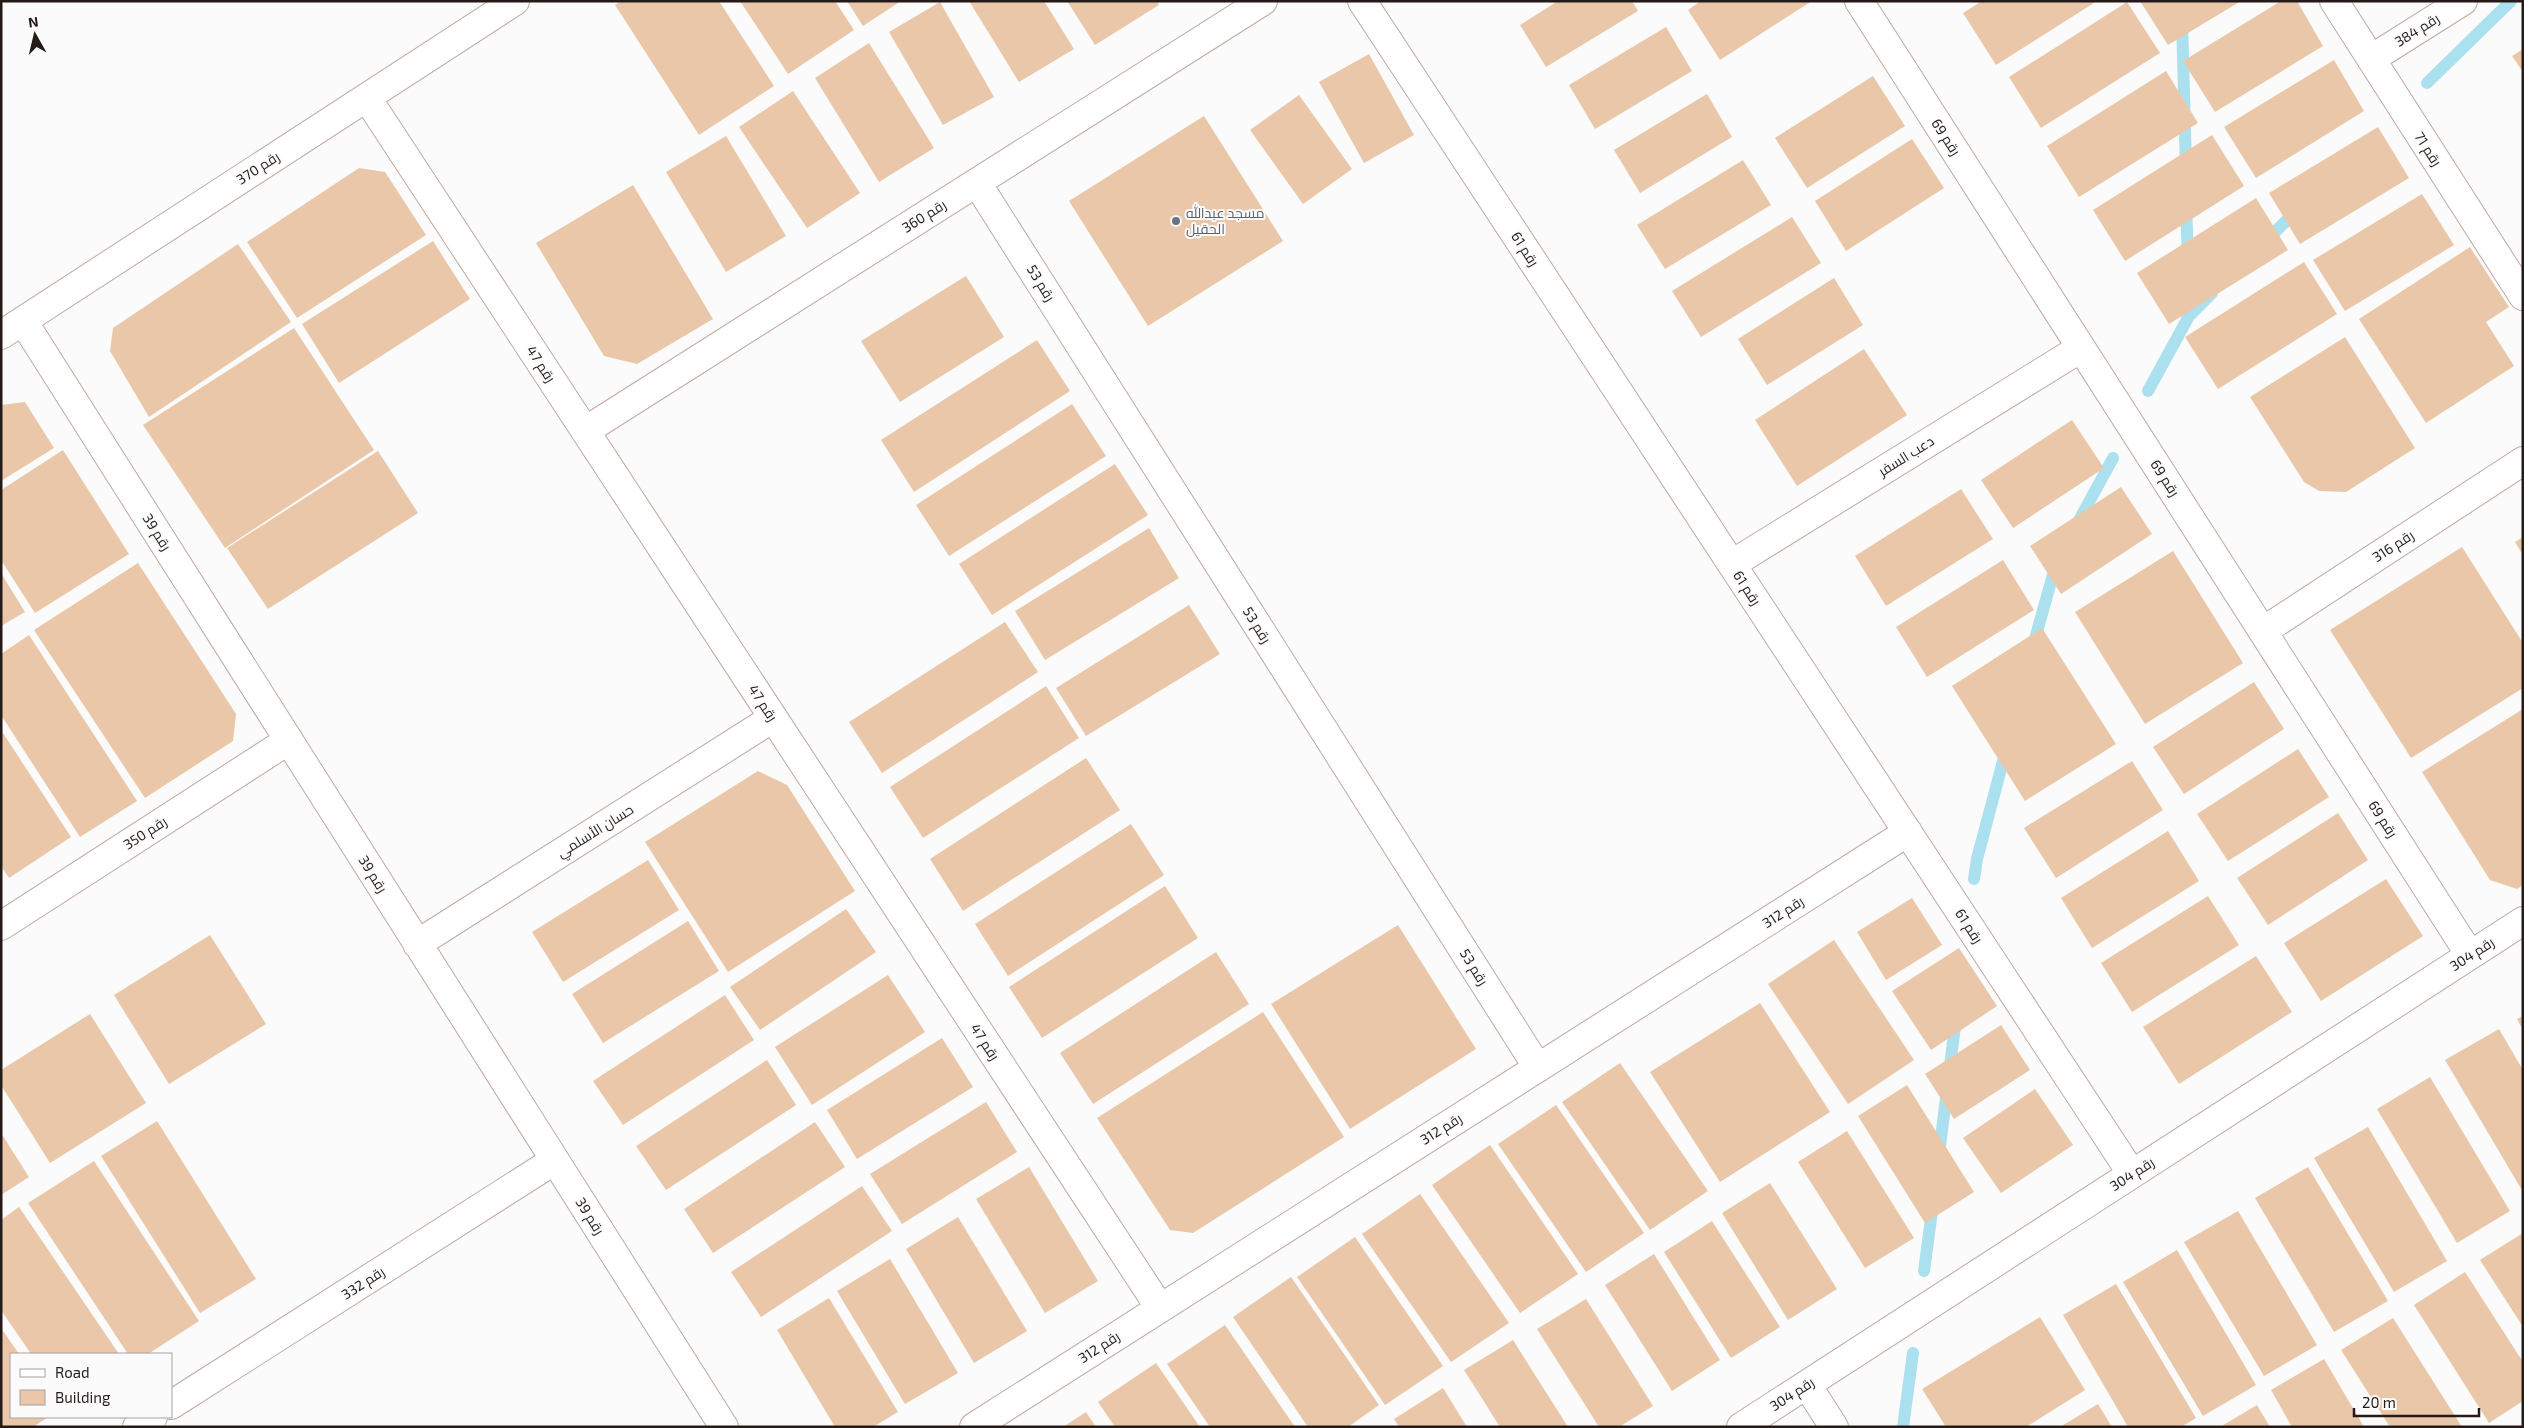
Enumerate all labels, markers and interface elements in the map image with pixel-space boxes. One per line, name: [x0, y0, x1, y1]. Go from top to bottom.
street label: رقم 384: [2391, 9, 2443, 52]
north arrow: [10, 10, 60, 60]
text: N: [27, 13, 39, 31]
street label: رقم 69: [1927, 115, 1965, 159]
street label: رقم 71: [2409, 128, 2446, 170]
street label: رقم 370: [233, 147, 284, 189]
street label: رقم 360: [899, 195, 950, 237]
place label: مسجد عبدالله الحقيل: [1186, 204, 1265, 237]
marker: مسجد عبدالله الحقيل: [1170, 215, 1182, 227]
street label: رقم 61: [1506, 228, 1543, 270]
street label: رقم 53: [1022, 261, 1059, 305]
street label: رقم 47: [522, 342, 560, 386]
street label: دعب السفر: [1874, 432, 1937, 480]
street label: رقم 69: [2146, 456, 2184, 500]
street label: رقم 39: [138, 510, 175, 554]
street label: رقم 316: [2369, 526, 2418, 567]
street label: رقم 61: [1728, 567, 1765, 609]
street label: رقم 53: [1238, 603, 1275, 647]
street label: رقم 47: [744, 681, 782, 725]
street label: رقم 69: [2364, 797, 2402, 841]
street label: حسان الأسلمي: [553, 800, 638, 864]
street label: رقم 350: [120, 812, 171, 855]
street label: رقم 39: [354, 852, 391, 896]
street label: رقم 312: [1759, 892, 1808, 933]
street label: رقم 61: [1950, 905, 1987, 947]
street label: رقم 304: [2446, 933, 2498, 976]
street label: رقم 53: [1455, 945, 1492, 989]
street label: رقم 47: [966, 1020, 1004, 1064]
street label: رقم 312: [1417, 1109, 1466, 1150]
street label: رقم 304: [2106, 1153, 2158, 1196]
street label: رقم 39: [571, 1194, 608, 1238]
street label: رقم 332: [338, 1262, 389, 1304]
street label: رقم 312: [1075, 1327, 1124, 1368]
legend: [10, 1353, 172, 1418]
text: Road: [55, 1363, 90, 1381]
street label: رقم 304: [1766, 1373, 1818, 1416]
scale bar: [2354, 1386, 2479, 1418]
text: Building: [55, 1388, 111, 1406]
text: 20 m: [2362, 1393, 2396, 1411]

